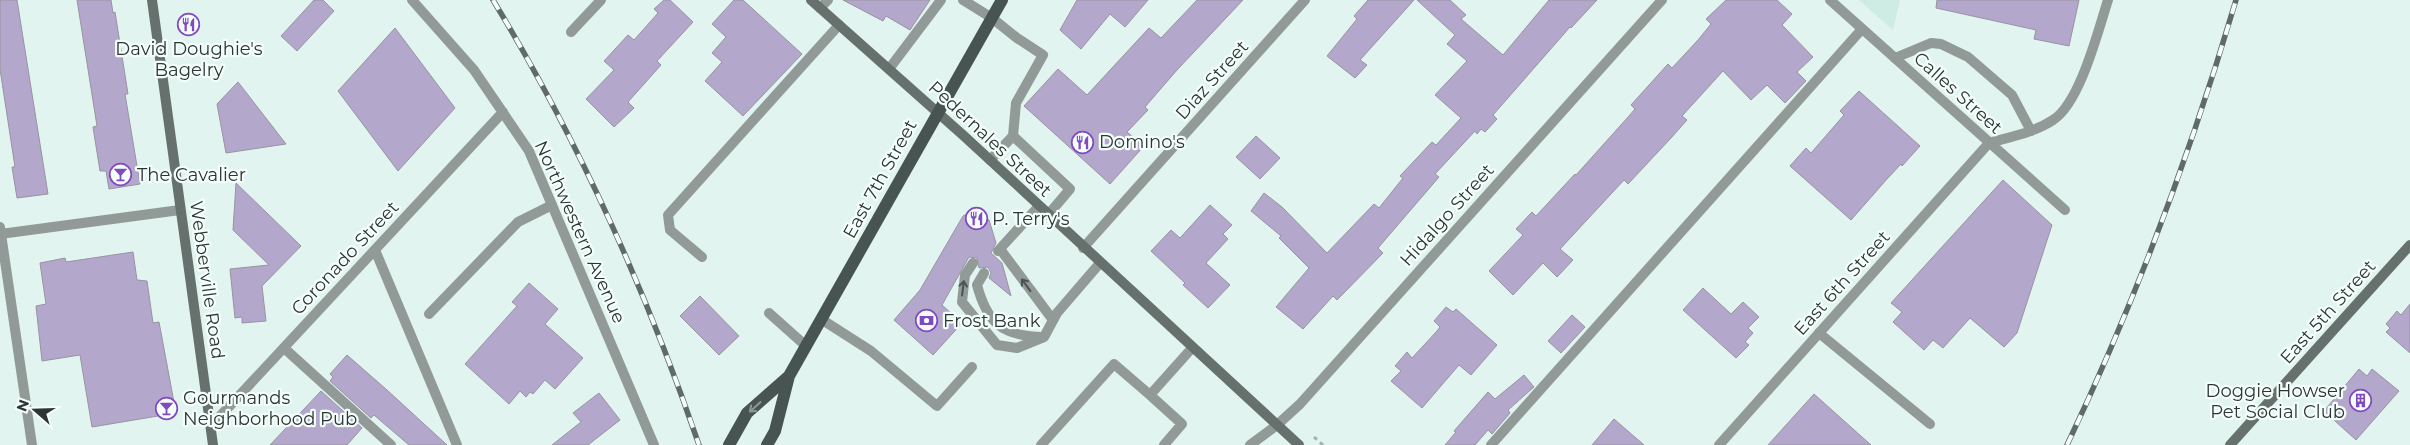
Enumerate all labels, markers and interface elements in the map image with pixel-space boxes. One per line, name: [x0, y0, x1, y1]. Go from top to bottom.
restaurant icon: David Doughie's Bagelry: [177, 12, 201, 36]
street label: Diaz Street: [1171, 36, 1253, 124]
place label: David Doughie's Bagelry: [115, 38, 263, 81]
street label: Calles Street: [1909, 47, 2007, 139]
street label: Pedernales Street: [924, 76, 1056, 202]
street label: East 7th Street: [838, 116, 922, 242]
restaurant icon: Domino's: [1071, 130, 1095, 154]
place label: Domino's: [1099, 131, 1185, 153]
street label: Northwestern Avenue: [530, 137, 630, 327]
street label: Hidalgo Street: [1395, 159, 1499, 271]
bar icon: The Cavalier: [109, 163, 133, 187]
place label: The Cavalier: [137, 164, 246, 186]
street label: Coronado Street: [287, 197, 403, 319]
street label: Webberville Road: [185, 199, 229, 361]
restaurant icon: P. Terry's: [964, 207, 988, 231]
place label: P. Terry's: [992, 208, 1070, 230]
street label: East 6th Street: [1789, 226, 1895, 340]
street label: East 5th Street: [2276, 256, 2380, 368]
one-way arrow: [1021, 278, 1032, 292]
one-way arrow: [958, 280, 968, 296]
bank icon: Frost Bank: [915, 309, 939, 333]
place label: Frost Bank: [943, 310, 1041, 332]
place label: Doggie Howser Pet Social Club: [2206, 380, 2345, 423]
north arrow: [10, 385, 60, 435]
place label: Gourmands Neighborhood Pub: [183, 387, 357, 430]
building icon: Doggie Howser Pet Social Club: [2349, 389, 2373, 413]
bar icon: Gourmands Neighborhood Pub: [155, 396, 179, 420]
text: N: [12, 397, 33, 414]
one-way arrow: [748, 401, 761, 413]

